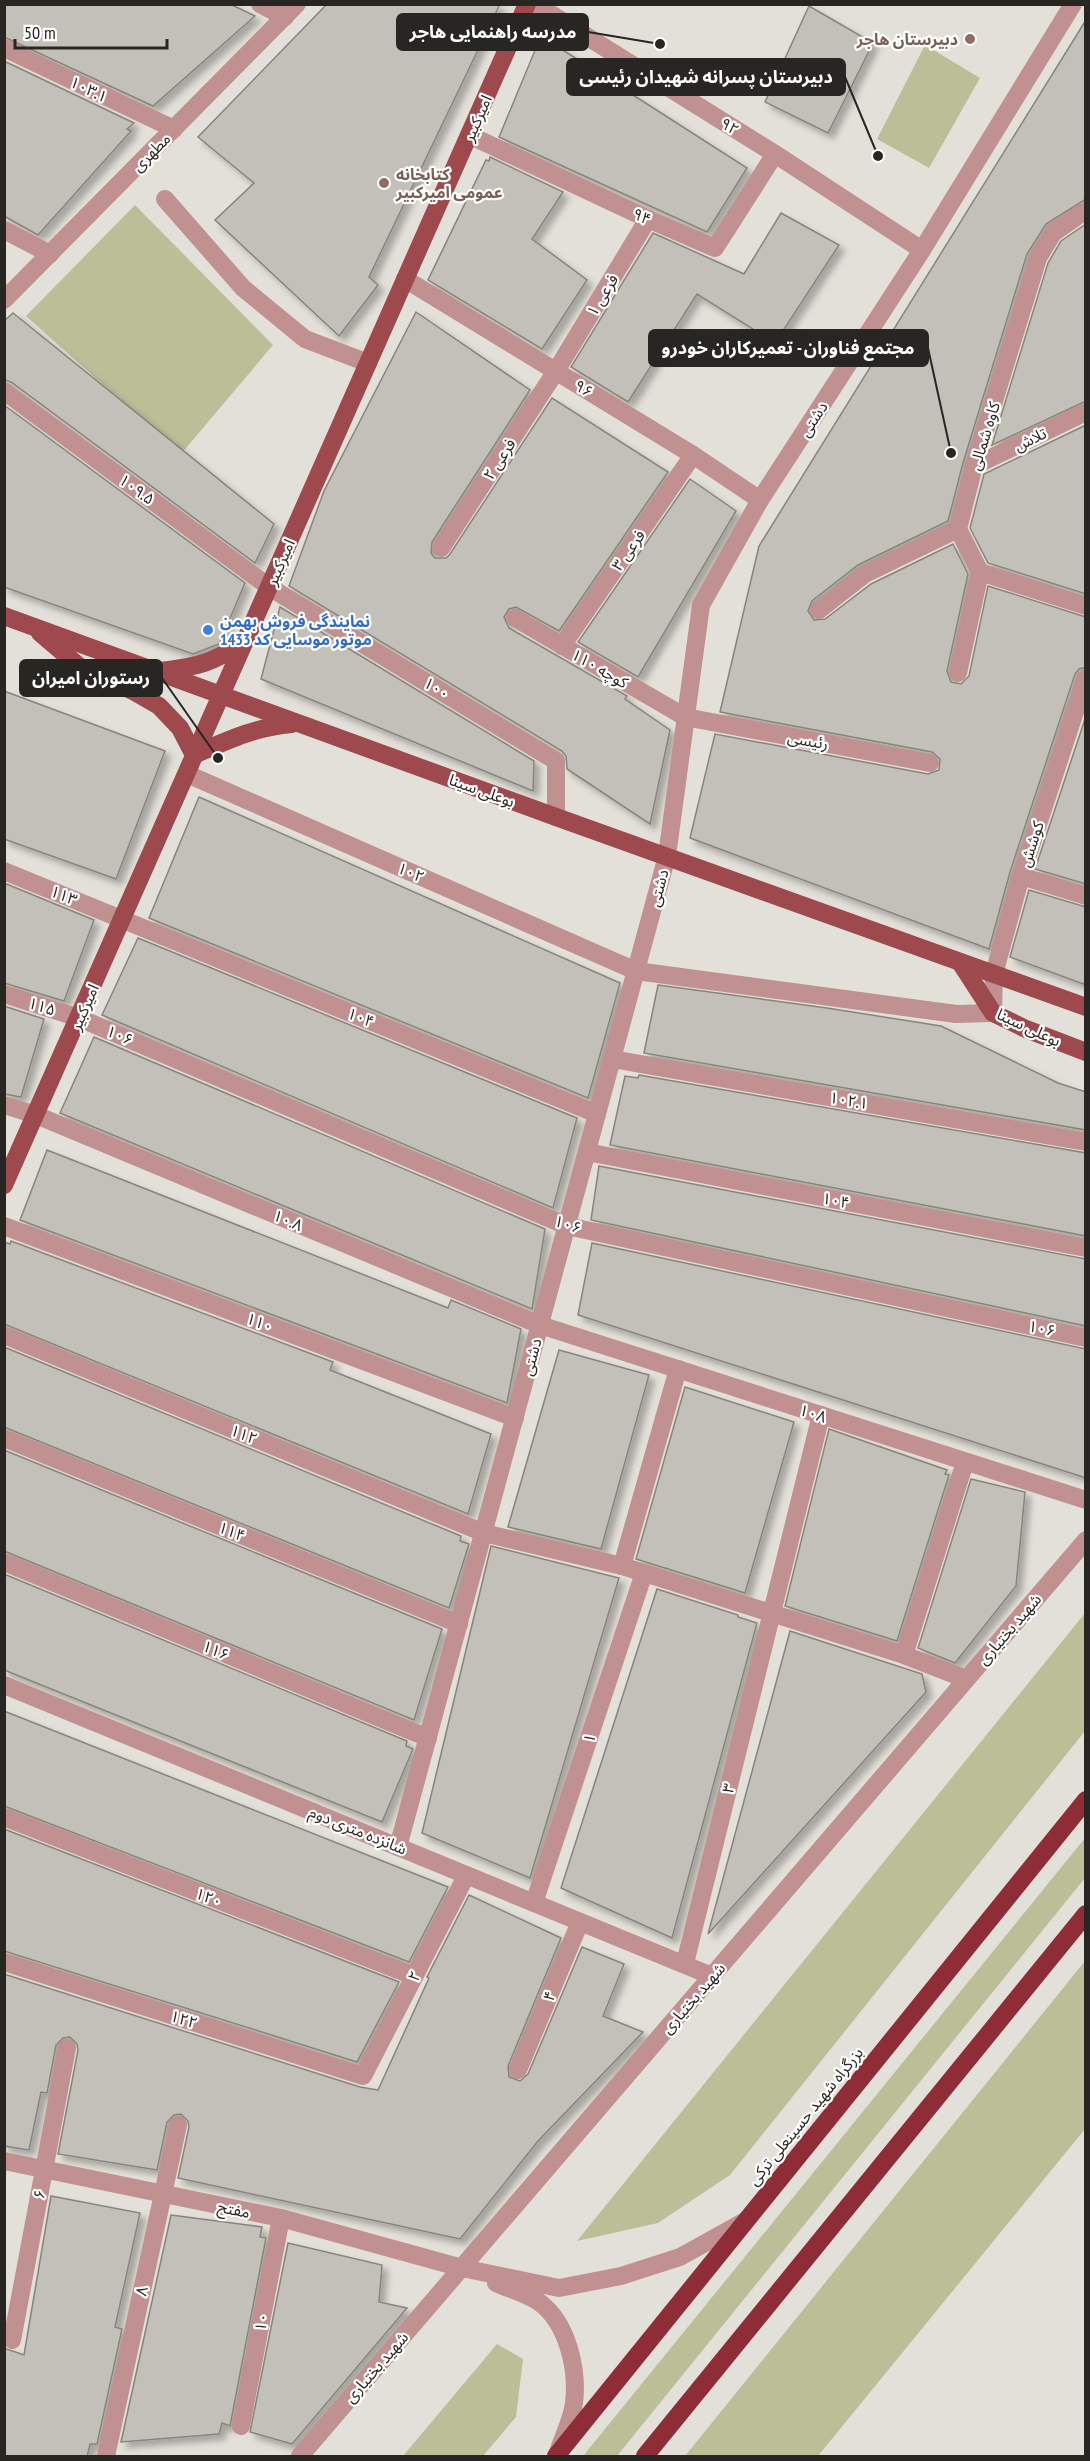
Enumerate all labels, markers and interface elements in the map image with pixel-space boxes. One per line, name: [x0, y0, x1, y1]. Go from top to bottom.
scale bar: [15, 12, 166, 50]
callout: مدرسه راهنمایی هاجر: [397, 14, 588, 50]
text: مدرسه راهنمایی هاجر: [409, 20, 576, 43]
text: 50 m: [24, 21, 56, 44]
place label: دبیرستان هاجر: [856, 29, 958, 49]
marker: دبیرستان هاجر: [963, 32, 977, 46]
callout: دبیرستان پسرانه شهیدان رئیسی: [567, 59, 845, 95]
text: دبیرستان پسرانه شهیدان رئیسی: [579, 65, 833, 89]
street label: ۱۰۳.۱: [67, 72, 111, 106]
street label: امیرکبیر: [458, 92, 496, 145]
street label: ۹۲: [717, 113, 743, 139]
street label: مطهری: [128, 129, 174, 175]
place label: کتابخانه عمومی امیرکبیر: [395, 164, 503, 202]
marker: کتابخانه عمومی امیرکبیر: [377, 176, 391, 190]
street label: ۹۴: [629, 203, 655, 229]
street label: فرعی ۱: [582, 270, 622, 320]
callout: مجتمع فناوران - تعمیرکاران خودرو: [649, 330, 928, 366]
text: مجتمع فناوران - تعمیرکاران خودرو: [662, 336, 915, 361]
street label: ۹۶: [571, 375, 597, 401]
street label: دشتی: [794, 398, 832, 440]
street label: کاوه شمالی: [964, 399, 1004, 473]
street label: تلاش: [1010, 422, 1050, 455]
street label: فرعی ۲: [478, 434, 520, 484]
street label: ۱۰۹.۵: [115, 469, 159, 509]
street label: فرعی ۳: [607, 526, 649, 574]
street label: امیرکبیر: [261, 536, 299, 589]
place label: نمایندگی فروش بهمن موتور موسایی کد 1433: [220, 611, 372, 649]
marker: نمایندگی فروش بهمن موتور موسایی کد 1433: [201, 623, 215, 637]
street label: کوچه ۱۱۰: [568, 644, 632, 693]
callout: رستوران امیران: [20, 660, 162, 696]
text: رستوران امیران: [32, 666, 150, 689]
street label: ۱۰۰: [420, 672, 454, 704]
street label: رئیسی: [786, 727, 830, 753]
street label: بوعلی سینا: [446, 769, 518, 811]
street label: کوشش: [1014, 818, 1048, 869]
street label: ۱۰۲: [394, 857, 428, 887]
street label: دشتی: [643, 867, 673, 909]
street label: ۱۱۳: [48, 881, 80, 909]
street label: امیرکبیر: [65, 981, 103, 1034]
street label: ۱۱۵: [26, 992, 58, 1020]
street label: ۱۰۴: [345, 1003, 377, 1031]
street label: بوعلی سینا: [994, 1003, 1064, 1051]
street label: ۱۰۶: [103, 1020, 137, 1050]
street label: ۱۰۲.۱: [828, 1087, 870, 1113]
street label: ۱۰۴: [821, 1188, 851, 1212]
street label: ۱۰.۸: [270, 1205, 306, 1235]
street label: ۱۰۶: [552, 1210, 584, 1238]
street label: ۱۱۰: [244, 1308, 276, 1336]
street label: ۱۰۶: [1026, 1315, 1058, 1341]
street label: دشتی: [516, 1336, 546, 1378]
street label: ۱۰۸: [797, 1399, 829, 1427]
street label: ۱۱۲: [228, 1420, 260, 1448]
street label: ۱۱۴: [216, 1517, 248, 1545]
street label: شهید بختیاری: [973, 1589, 1045, 1669]
street label: ۱۱۶: [199, 1635, 233, 1665]
street label: ۱: [578, 1731, 600, 1745]
street label: ۳: [717, 1781, 739, 1795]
street label: شانزده متری دوم: [305, 1801, 410, 1861]
street label: ۱۲۰: [193, 1883, 225, 1911]
street label: شهید بختیاری: [657, 1958, 729, 2038]
street label: ۲: [403, 1967, 425, 1985]
street label: ۴: [538, 1988, 560, 2004]
street label: ۱۲۲: [168, 2005, 200, 2033]
street label: بزرگراه شهید حسینعلی ترکی: [743, 2043, 867, 2189]
street label: ۶: [28, 2188, 50, 2200]
street label: مفتح: [215, 2196, 252, 2225]
street label: ۸: [130, 2284, 152, 2298]
street label: ۱۰: [249, 2311, 273, 2333]
street label: شهید بختیاری: [340, 2327, 412, 2407]

